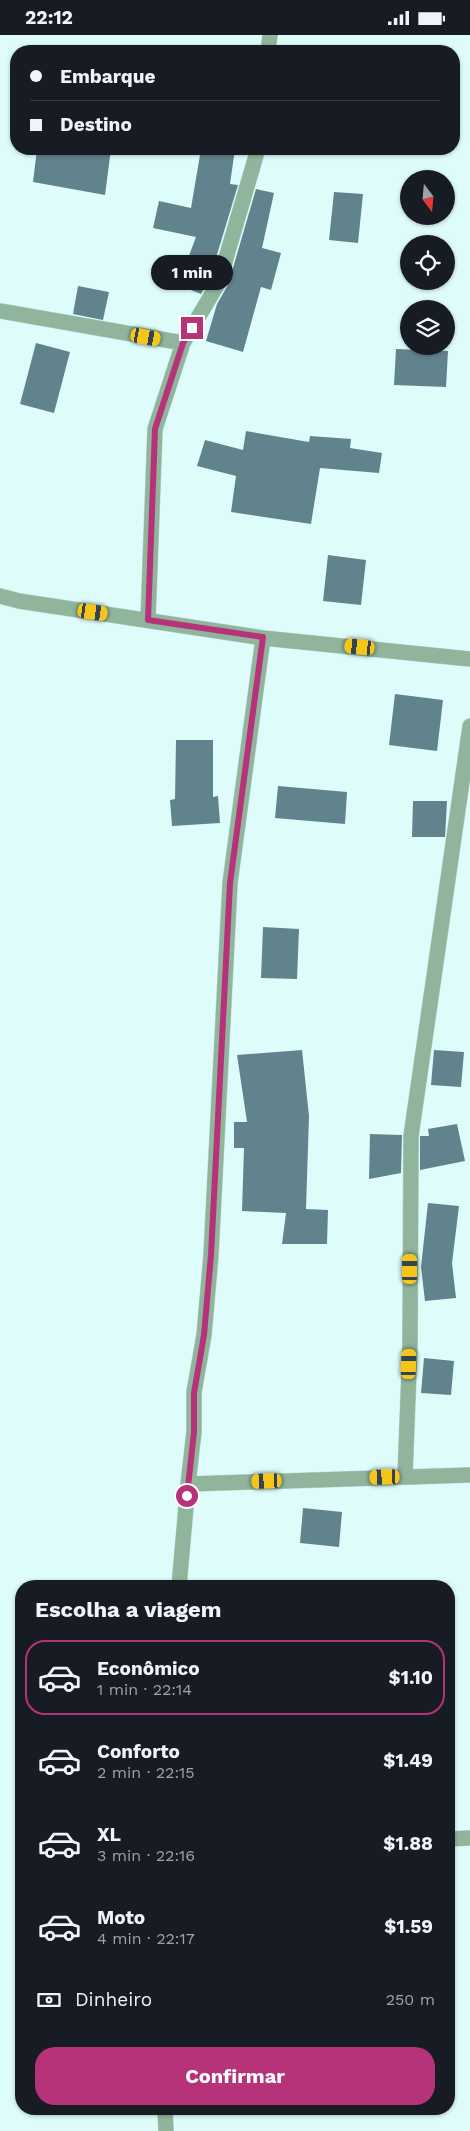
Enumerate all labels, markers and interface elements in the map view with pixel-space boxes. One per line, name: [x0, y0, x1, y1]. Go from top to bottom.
text: 22:12: [25, 6, 73, 29]
text: Embarque: [60, 65, 155, 88]
text: Destino: [60, 113, 132, 136]
north arrow: [400, 170, 455, 225]
map controls: [400, 170, 455, 355]
button: locate: [400, 235, 455, 290]
callout: 1 min: [151, 255, 233, 291]
text: 1 min: [171, 263, 213, 282]
button: layers: [400, 300, 455, 355]
route end: [181, 317, 203, 339]
car: [129, 327, 162, 347]
car: [77, 602, 108, 622]
car: [344, 638, 375, 656]
car: [402, 1254, 417, 1284]
car: [400, 1349, 417, 1379]
car: [369, 1469, 400, 1485]
car: [251, 1473, 282, 1489]
route start: [176, 1485, 198, 1507]
text: Escolha a viagem: [35, 1597, 222, 1622]
icon: car: [37, 1655, 82, 1700]
text: Econômico: [97, 1657, 200, 1680]
text: $1.10: [389, 1666, 433, 1689]
text: 1 min · 22:14: [97, 1680, 192, 1699]
icon: car: [37, 1738, 82, 1783]
text: Conforto: [97, 1740, 180, 1763]
text: $1.49: [383, 1749, 433, 1772]
text: 2 min · 22:15: [97, 1763, 195, 1782]
icon: car: [37, 1821, 82, 1866]
text: XL: [97, 1823, 121, 1846]
text: $1.88: [383, 1832, 433, 1855]
text: 3 min · 22:16: [97, 1846, 195, 1865]
icon: car: [37, 1904, 82, 1949]
text: Moto: [97, 1906, 145, 1929]
text: $1.59: [384, 1915, 433, 1938]
text: 4 min · 22:17: [97, 1929, 195, 1948]
icon: cash: [35, 1986, 63, 2014]
text: Dinheiro: [75, 1988, 152, 2011]
text: 250 m: [386, 1990, 435, 2009]
button: Confirmar: [35, 2047, 435, 2105]

